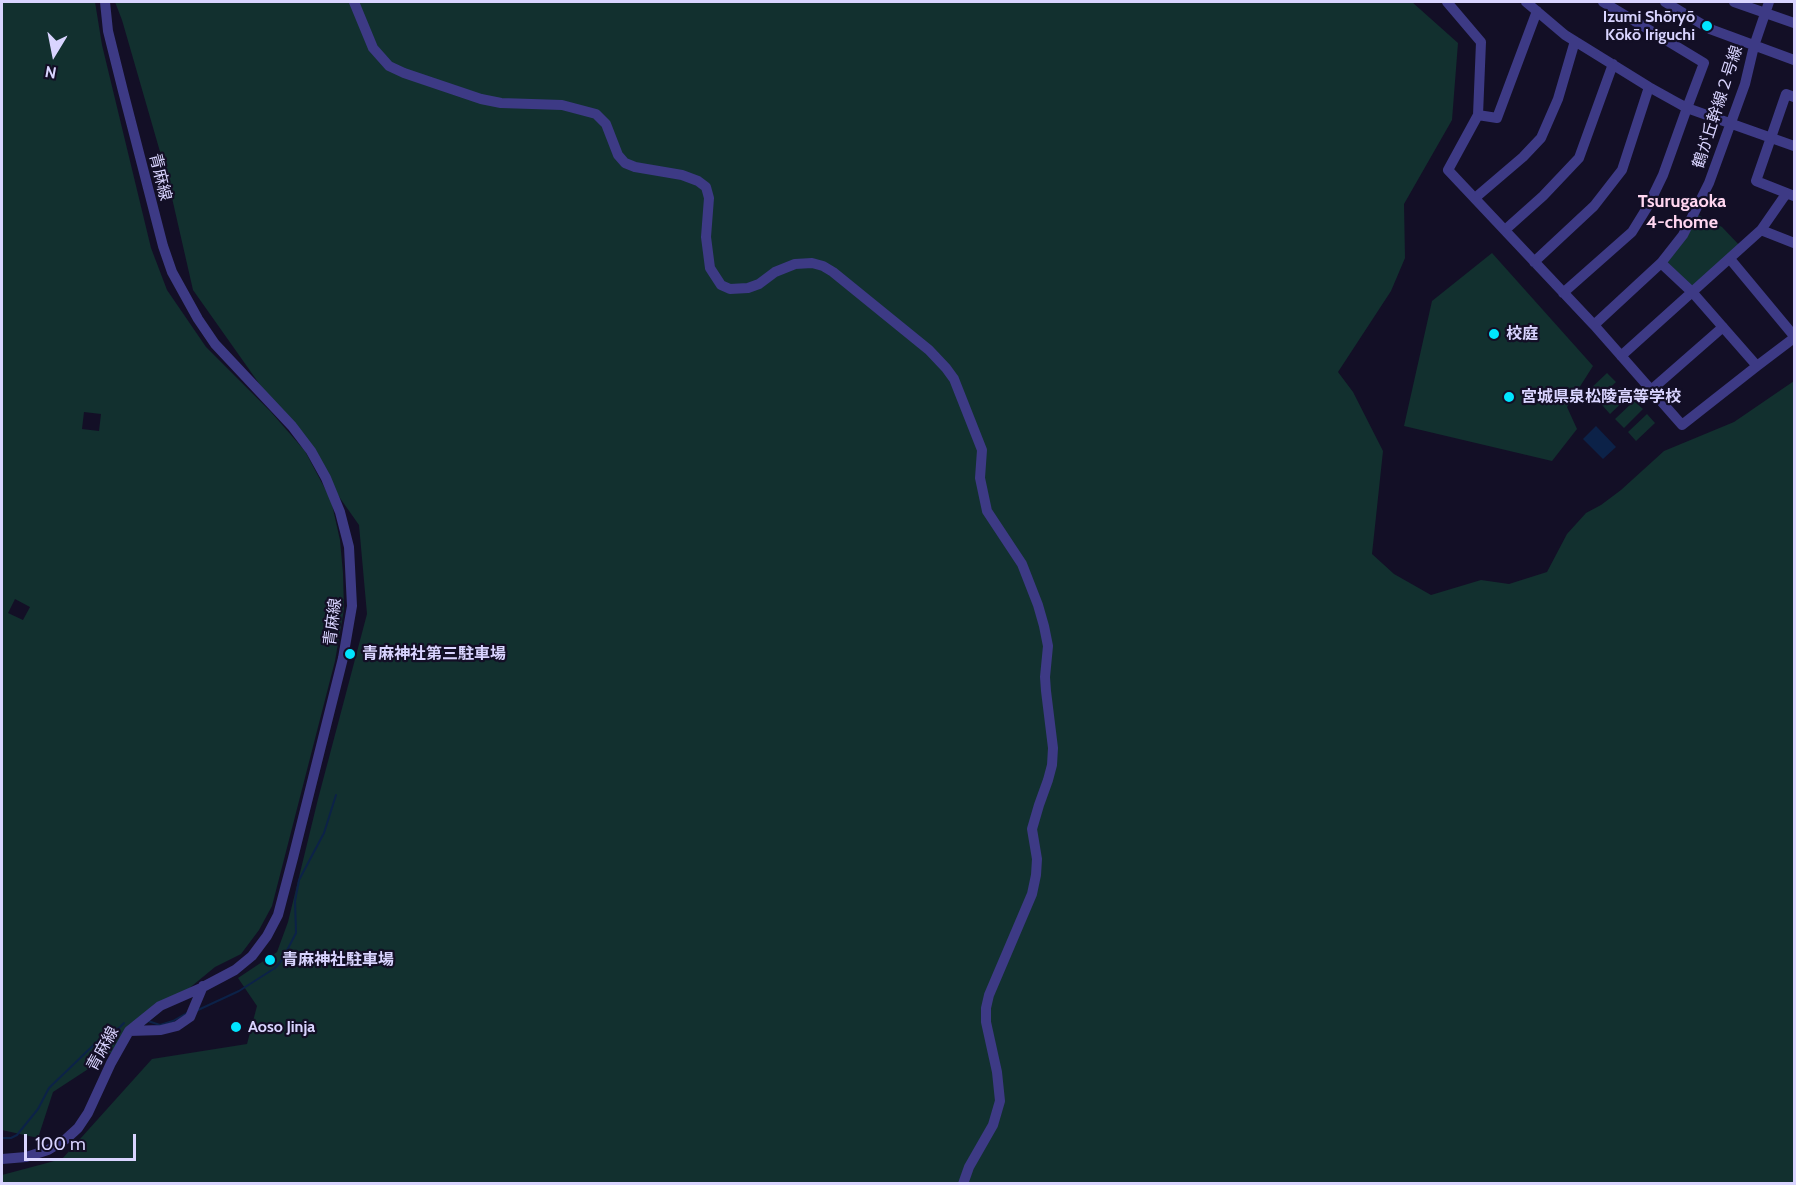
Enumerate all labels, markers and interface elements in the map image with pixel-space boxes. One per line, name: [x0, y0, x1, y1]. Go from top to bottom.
place label: Izumi Shōryō Kōkō Iriguchi: [1603, 7, 1695, 45]
marker: Izumi Shōryō Kōkō Iriguchi: [1700, 19, 1714, 33]
north arrow: [24, 24, 84, 84]
street label: 鶴が丘幹線２号線: [1689, 43, 1747, 171]
text: N: [44, 62, 58, 83]
street label: 青麻線: [145, 151, 175, 203]
district label: Tsurugaoka 4-chome: [1638, 191, 1726, 234]
place label: 校庭: [1506, 324, 1538, 344]
marker: 校庭: [1487, 327, 1501, 341]
place label: 宮城県泉松陵高等学校: [1521, 387, 1681, 407]
marker: 宮城県泉松陵高等学校: [1502, 390, 1516, 404]
street label: 青麻線: [321, 597, 345, 647]
place label: 青麻神社第三駐車場: [362, 644, 506, 664]
marker: 青麻神社第三駐車場: [343, 647, 357, 661]
place label: 青麻神社駐車場: [282, 950, 394, 970]
marker: 青麻神社駐車場: [263, 953, 277, 967]
place label: Aoso Jinja: [248, 1017, 315, 1037]
marker: Aoso Jinja: [229, 1020, 243, 1034]
street label: 青麻線: [83, 1023, 123, 1075]
scale bar: [27, 1122, 140, 1160]
text: 100 m: [35, 1133, 86, 1155]

